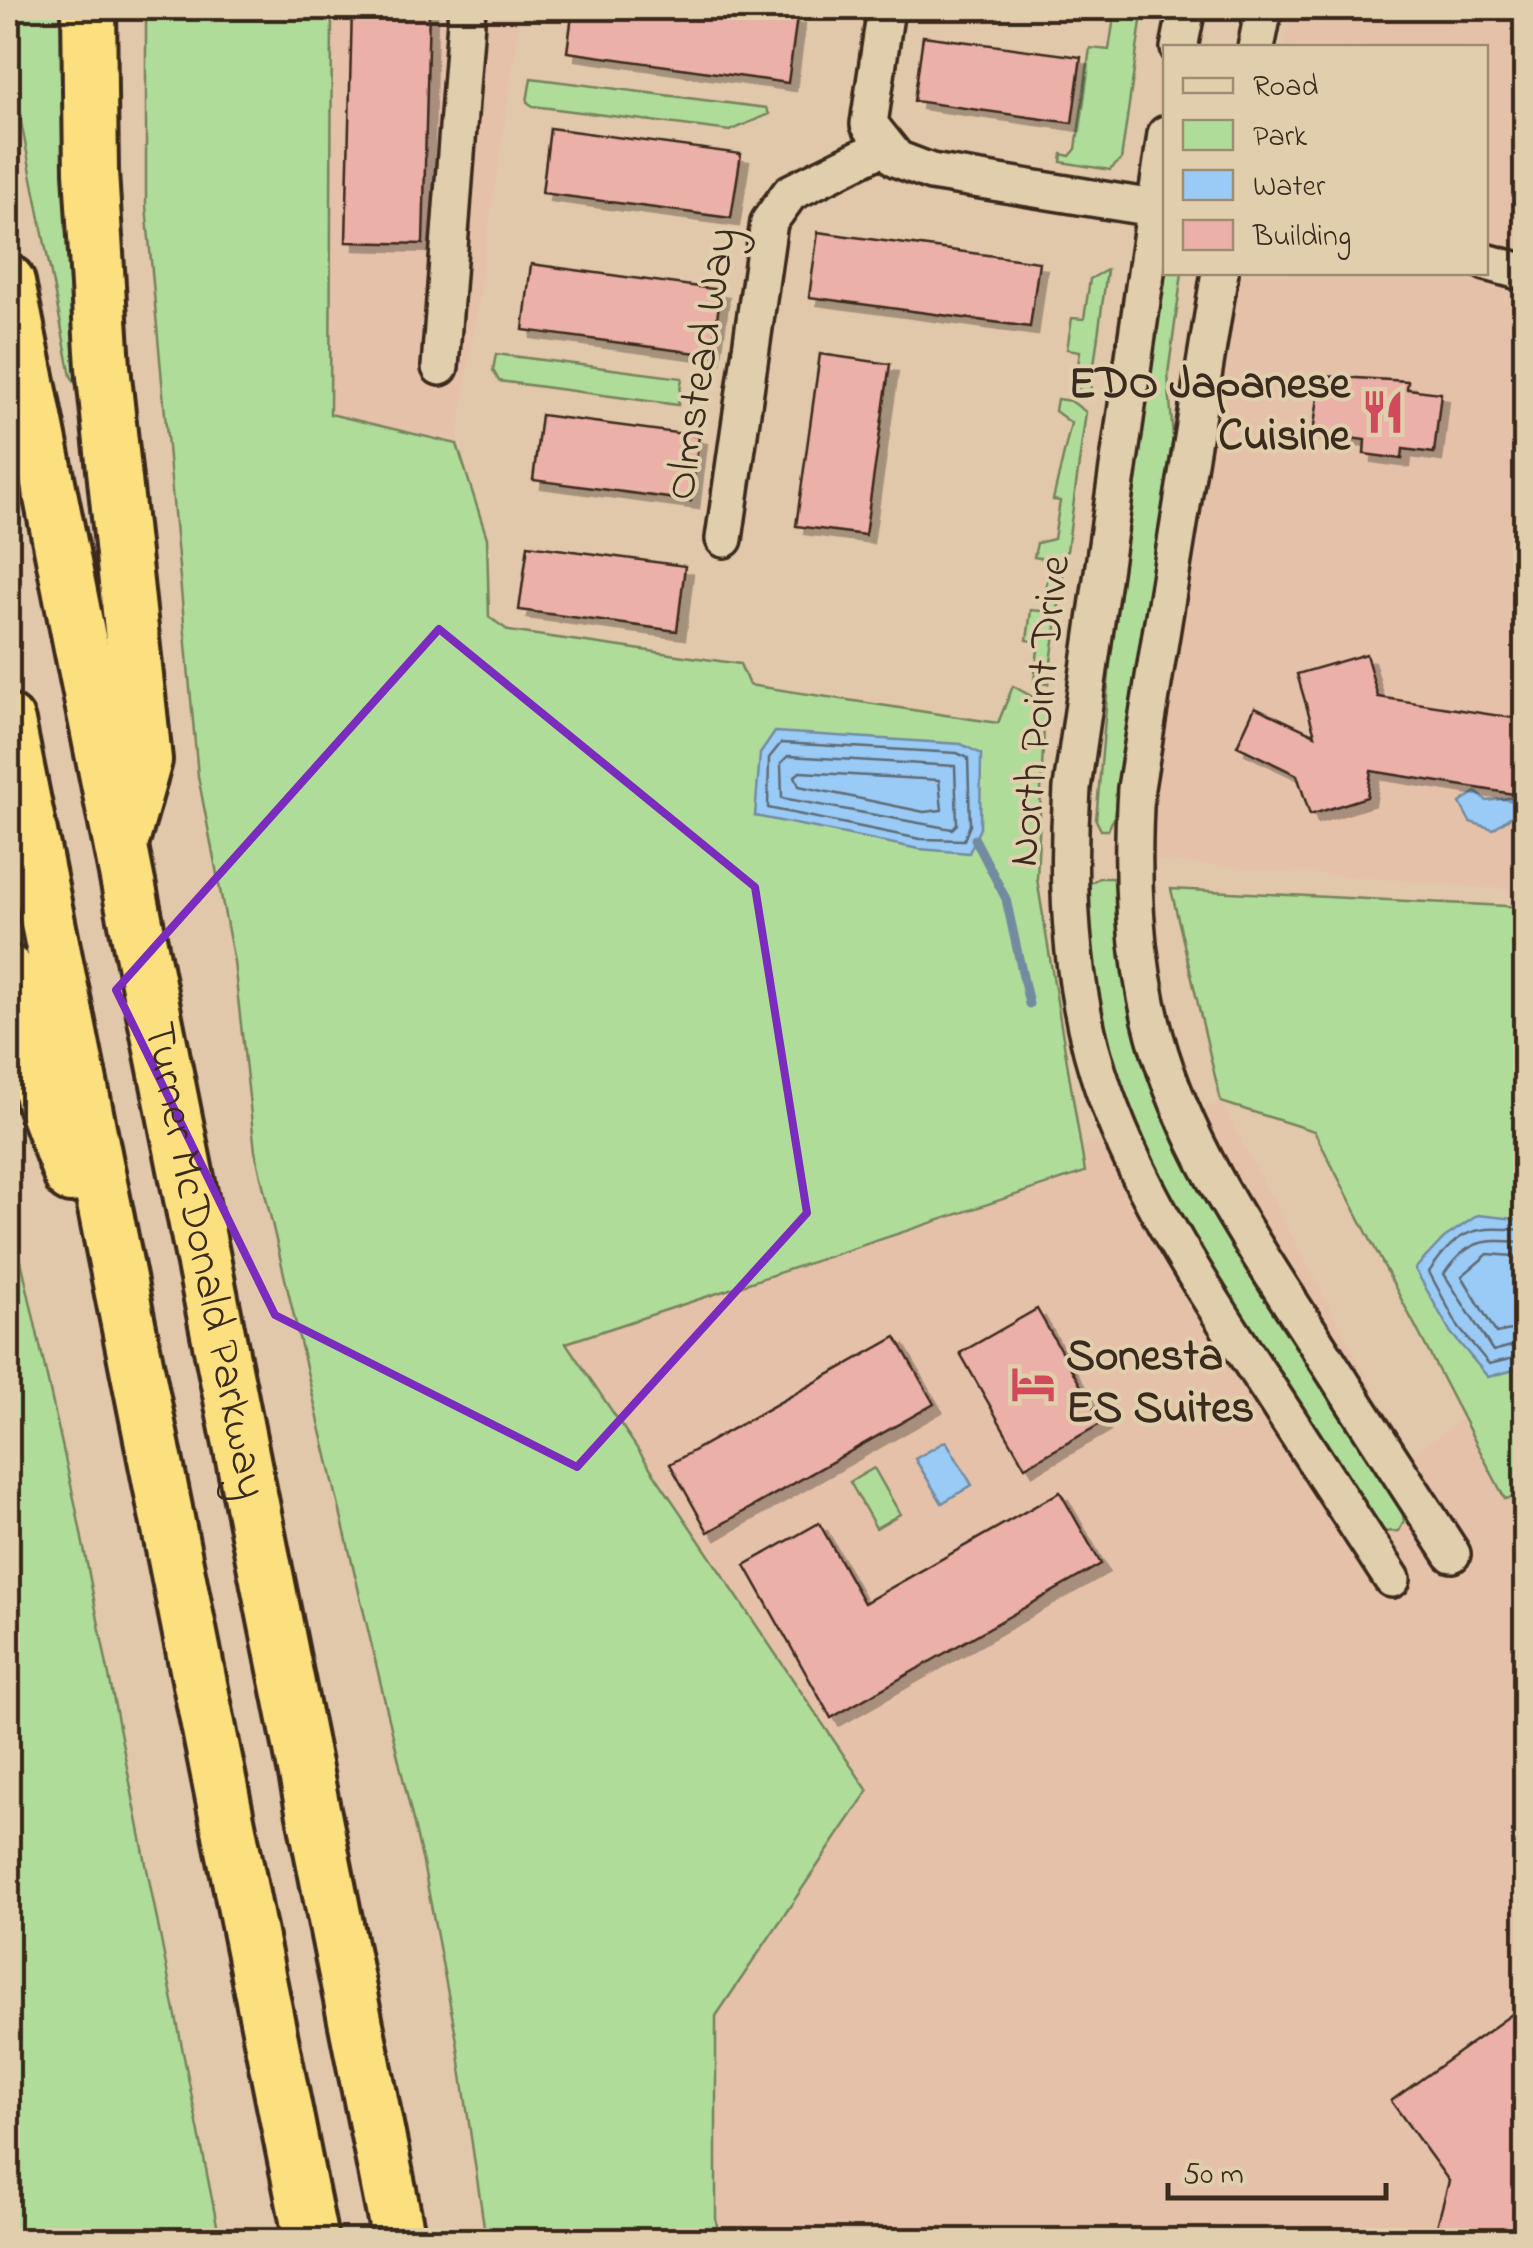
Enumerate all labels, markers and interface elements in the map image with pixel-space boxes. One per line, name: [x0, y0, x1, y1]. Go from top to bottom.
legend: [1163, 45, 1488, 275]
text: Road: [1253, 66, 1318, 110]
text: Park: [1253, 116, 1308, 160]
text: Water: [1253, 166, 1326, 210]
text: Building: [1252, 216, 1351, 260]
street label: Olmstead Way: [649, 223, 757, 505]
place label: EDO Japanese Cuisine: [1068, 353, 1352, 471]
restaurant icon: EDO Japanese Cuisine: [1359, 388, 1407, 436]
street label: North Point Drive: [992, 551, 1090, 870]
street label: Turner McDonald Parkway: [124, 1016, 283, 1505]
place label: Sonesta ES Suites: [1066, 1325, 1254, 1443]
hotel icon: Sonesta ES Suites: [1009, 1360, 1057, 1408]
scale bar: [1168, 2138, 1386, 2200]
text: 50 m: [1183, 2154, 1244, 2198]

